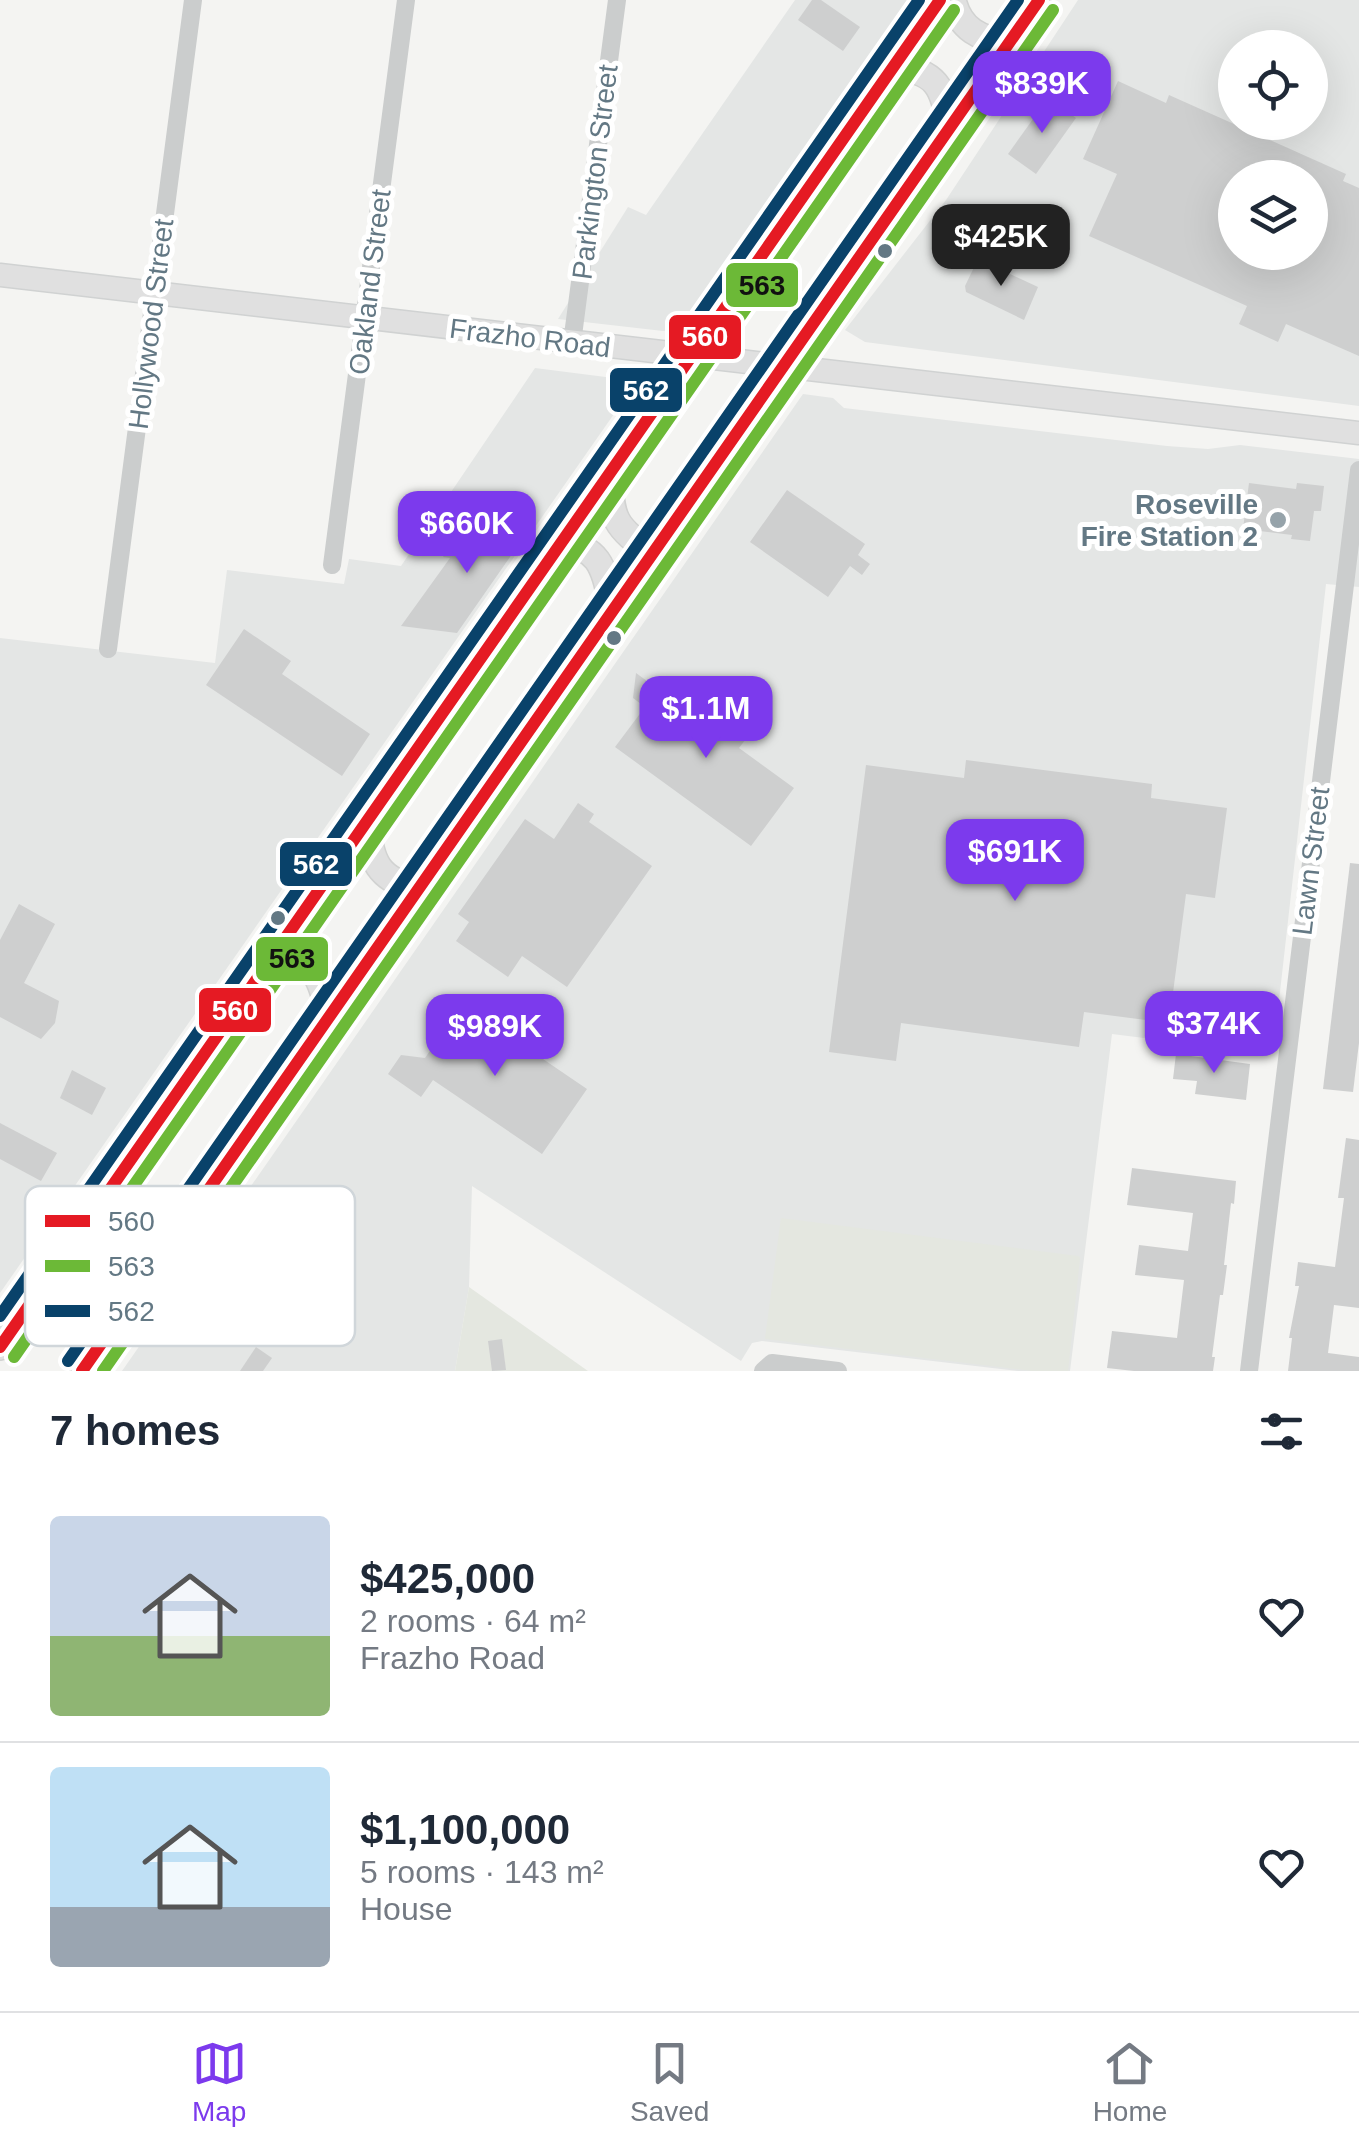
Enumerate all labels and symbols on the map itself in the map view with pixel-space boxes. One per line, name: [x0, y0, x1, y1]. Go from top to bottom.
pin: $839K: [972, 51, 1112, 136]
street label: Parkington Street: [566, 63, 624, 281]
street label: Oakland Street: [343, 187, 397, 377]
pin: $425K: [931, 204, 1071, 289]
street label: Hollywood Street: [123, 217, 179, 431]
unlabelled marker: [875, 241, 895, 261]
line badge: 563: [724, 261, 800, 309]
text: 563: [739, 270, 785, 301]
street label: Frazho Road: [448, 313, 612, 363]
line badge: 560: [667, 313, 743, 361]
text: 560: [682, 321, 728, 352]
line badge: 562: [608, 366, 684, 414]
text: 562: [623, 375, 669, 406]
place label: Roseville Fire Station 2: [1081, 489, 1258, 552]
pin: $660K: [397, 491, 537, 576]
marker: Roseville Fire Station 2: [1267, 509, 1289, 531]
unlabelled marker: [604, 628, 624, 648]
pin: $1.1M: [636, 676, 776, 761]
street label: Lawn Street: [1287, 785, 1336, 937]
pin: $691K: [945, 819, 1085, 904]
line badge: 562: [278, 840, 354, 888]
text: 562: [293, 849, 339, 880]
unlabelled marker: [268, 908, 288, 928]
line badge: 563: [254, 935, 330, 983]
text: 563: [269, 943, 315, 974]
line badge: 560: [197, 986, 273, 1034]
pin: $374K: [1144, 991, 1284, 1076]
pin: $989K: [425, 994, 565, 1079]
text: 560: [212, 995, 258, 1026]
legend: [25, 1186, 355, 1346]
text: 560: [108, 1206, 155, 1237]
text: 563: [108, 1251, 155, 1282]
text: 562: [108, 1296, 155, 1327]

